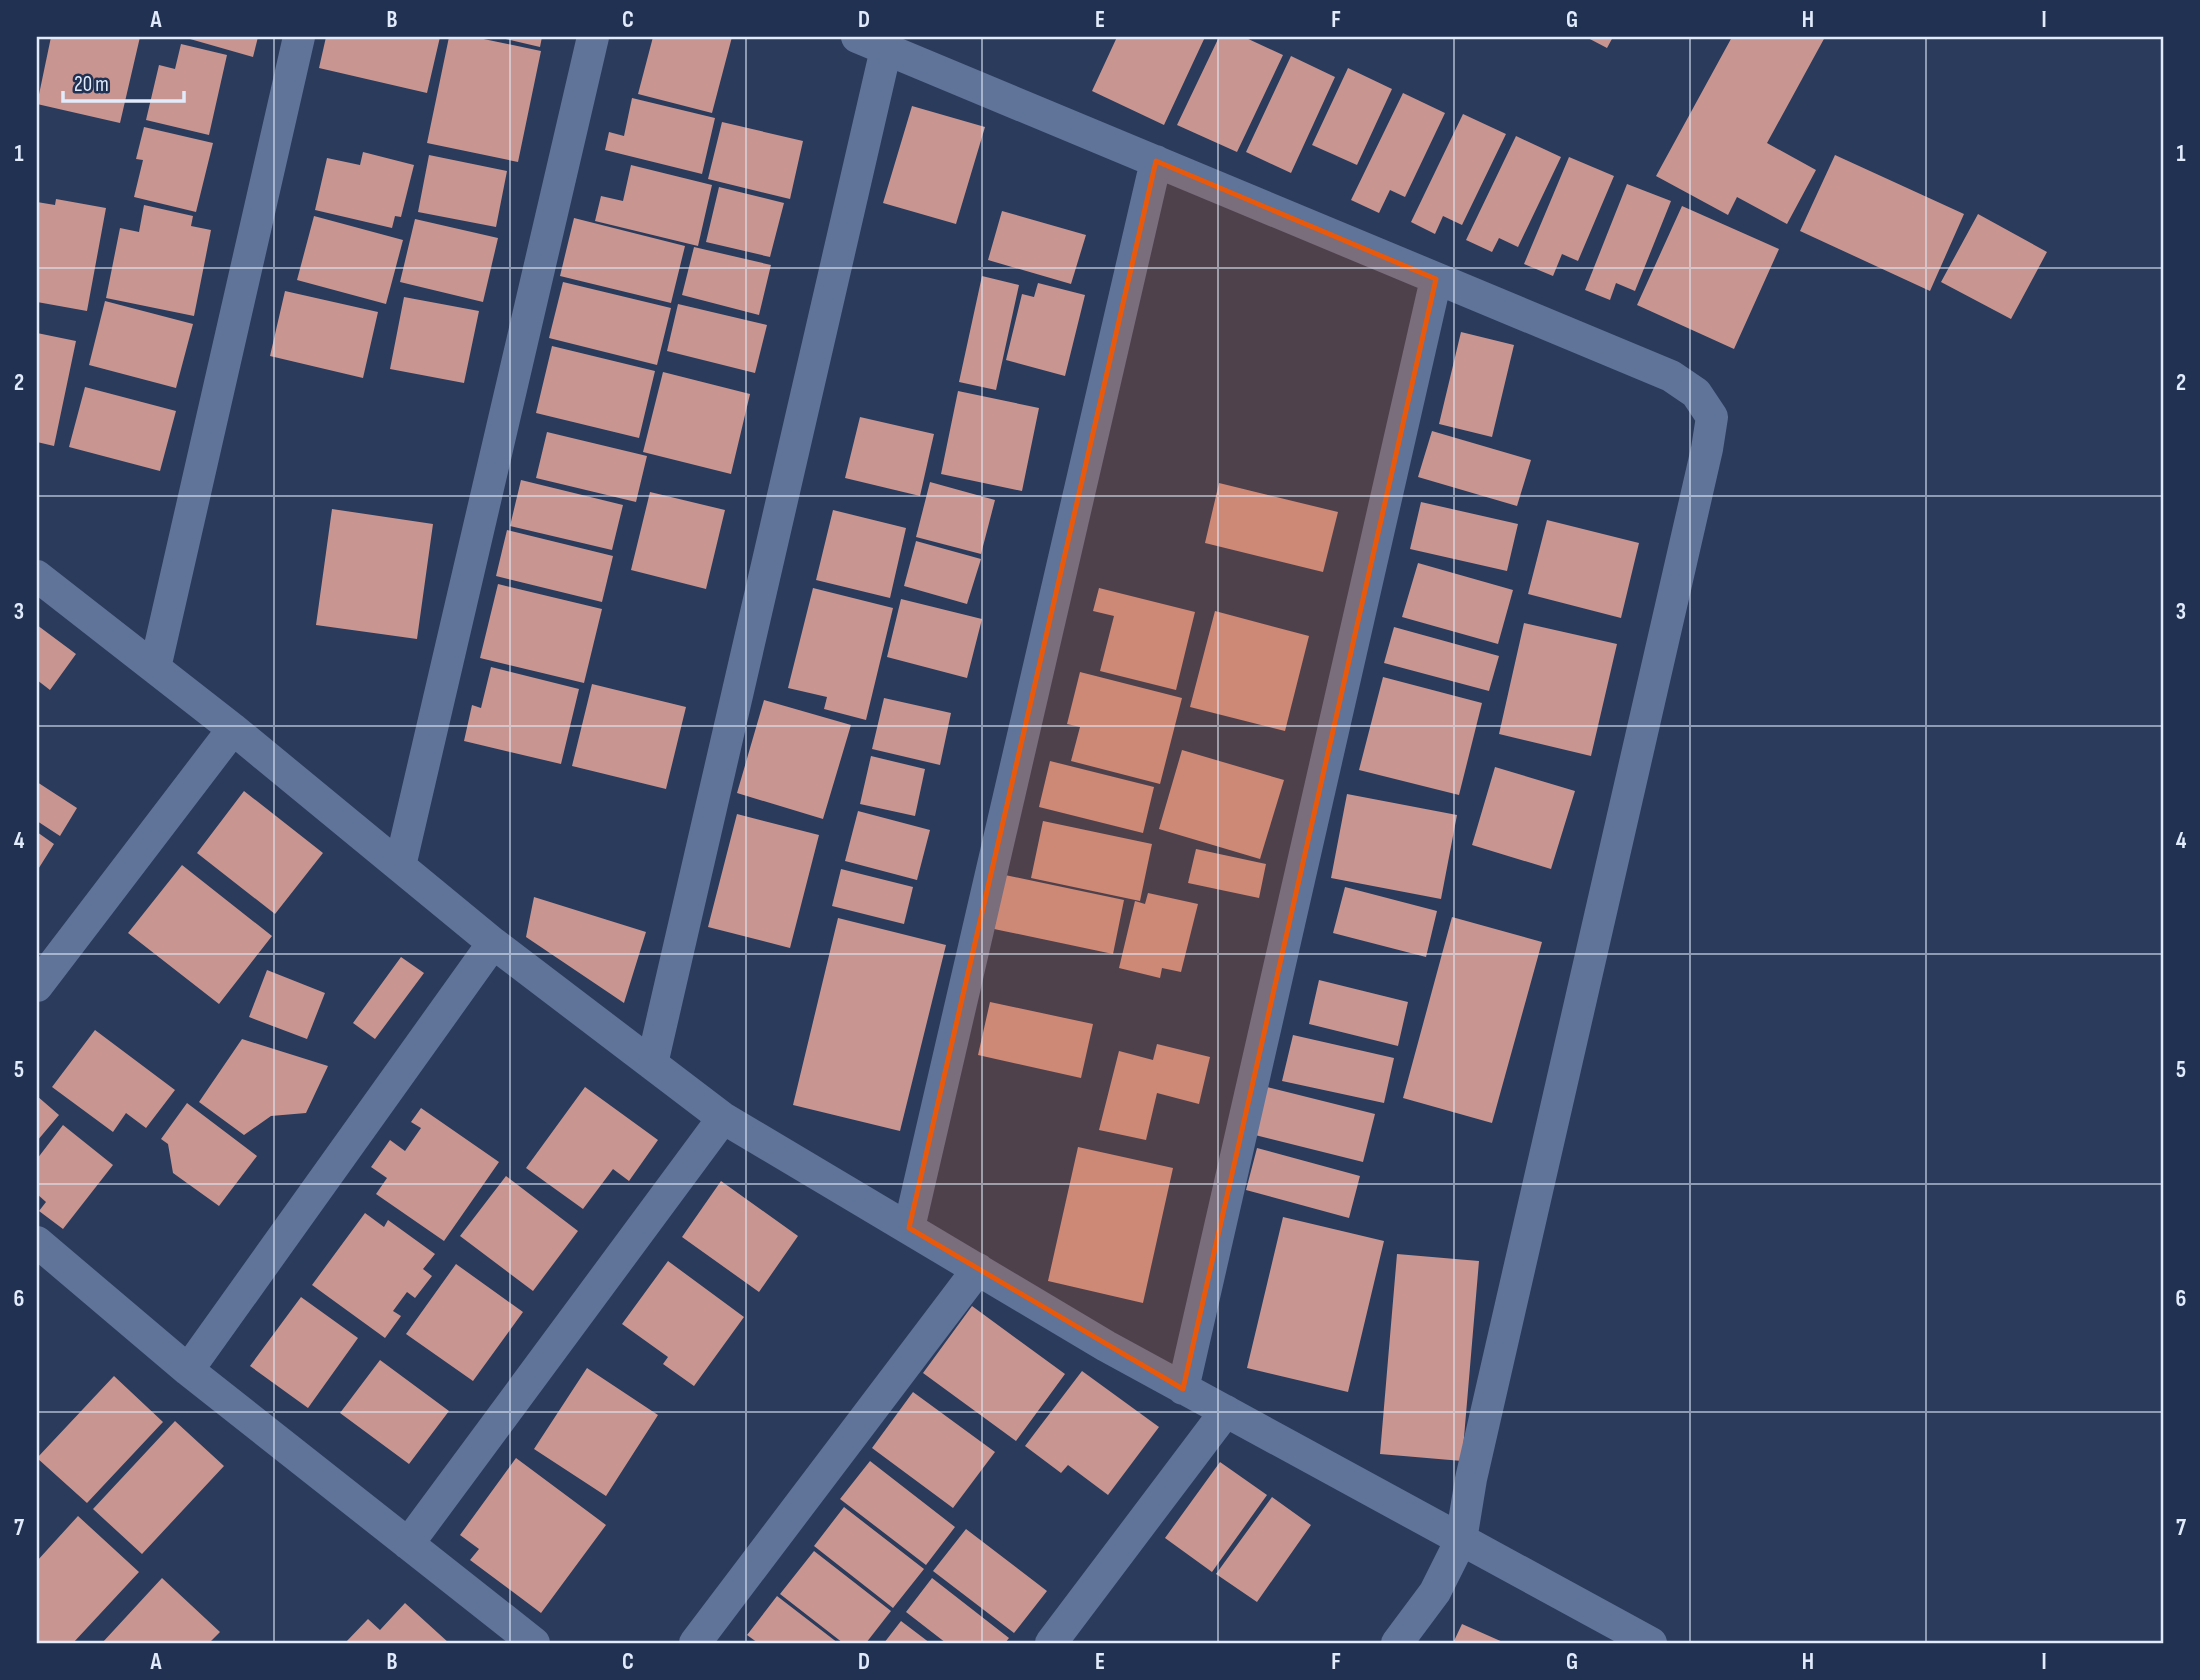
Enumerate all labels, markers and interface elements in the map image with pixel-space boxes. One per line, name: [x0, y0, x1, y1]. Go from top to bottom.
text: A: [150, 6, 163, 34]
text: B: [387, 6, 398, 34]
text: C: [622, 6, 634, 34]
text: D: [858, 6, 870, 34]
text: E: [1095, 6, 1105, 34]
text: F: [1331, 6, 1341, 34]
text: G: [1566, 6, 1578, 34]
text: H: [1802, 6, 1814, 34]
text: I: [2041, 6, 2047, 34]
scale bar: [63, 60, 184, 104]
text: 20 m: [74, 72, 109, 97]
text: 1: [14, 140, 24, 168]
text: 1: [2176, 140, 2186, 168]
text: 2: [14, 369, 24, 397]
text: 2: [2176, 369, 2186, 397]
text: 3: [14, 598, 24, 626]
text: 3: [2176, 598, 2186, 626]
text: 4: [14, 827, 25, 855]
text: 4: [2176, 827, 2187, 855]
text: 5: [14, 1056, 24, 1084]
text: 5: [2176, 1056, 2186, 1084]
text: 6: [14, 1285, 24, 1313]
text: 6: [2176, 1285, 2186, 1313]
text: 7: [14, 1514, 24, 1542]
text: 7: [2176, 1514, 2186, 1542]
text: A: [150, 1648, 163, 1676]
text: B: [387, 1648, 398, 1676]
text: C: [622, 1648, 634, 1676]
text: D: [858, 1648, 870, 1676]
text: E: [1095, 1648, 1105, 1676]
text: F: [1331, 1648, 1341, 1676]
text: G: [1566, 1648, 1578, 1676]
text: H: [1802, 1648, 1814, 1676]
text: I: [2041, 1648, 2047, 1676]

